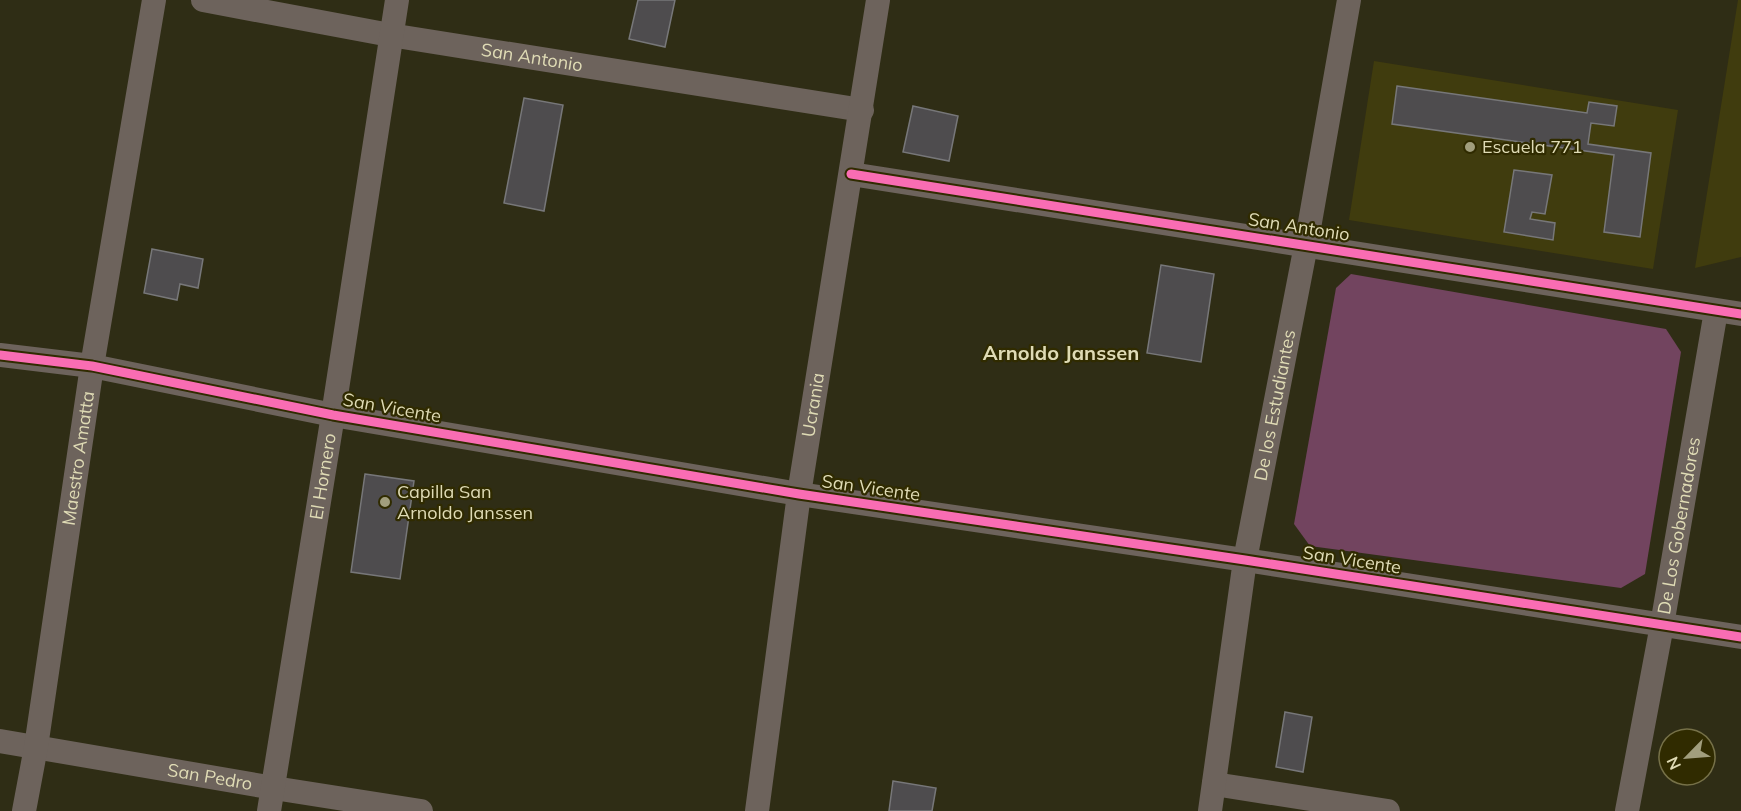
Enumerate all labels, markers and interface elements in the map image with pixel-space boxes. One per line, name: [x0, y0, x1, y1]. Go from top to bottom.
street label: San Antonio: [480, 38, 585, 76]
place label: Escuela 771: [1482, 135, 1583, 158]
marker: Escuela 771: [1463, 140, 1477, 154]
street label: San Antonio: [1247, 207, 1352, 246]
street label: De los Estudiantes: [1249, 328, 1300, 483]
district label: Arnoldo Janssen: [983, 340, 1139, 365]
street label: Ucrania: [796, 371, 829, 439]
street label: San Vicente: [341, 388, 443, 427]
street label: Maestro Amatta: [57, 389, 99, 527]
street label: El Hornero: [304, 431, 341, 521]
street label: De Los Gobernadores: [1652, 435, 1705, 616]
street label: San Vicente: [820, 469, 922, 506]
place label: Capilla San Arnoldo Janssen: [397, 480, 533, 524]
marker: Capilla San Arnoldo Janssen: [378, 495, 392, 509]
street label: San Vicente: [1301, 540, 1403, 579]
north arrow: [1657, 727, 1717, 787]
text: N: [1662, 754, 1685, 773]
street label: San Pedro: [166, 758, 254, 795]

